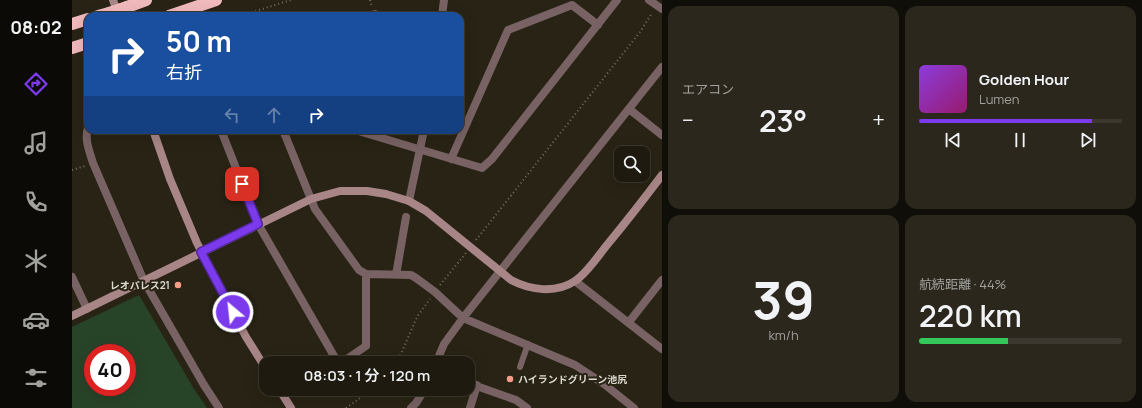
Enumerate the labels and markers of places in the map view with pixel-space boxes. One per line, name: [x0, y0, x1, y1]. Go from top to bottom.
pin: [225, 167, 259, 201]
place label: レオパレス21: [110, 278, 170, 292]
marker: レオパレス21: [173, 280, 183, 290]
place label: ハイランドグリーン池尻: [518, 372, 627, 386]
marker: ハイランドグリーン池尻: [505, 374, 515, 384]

